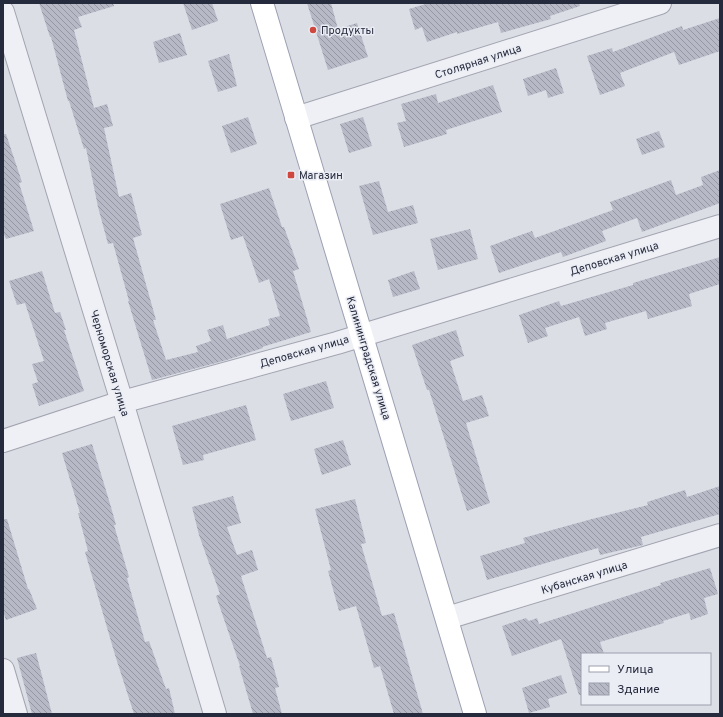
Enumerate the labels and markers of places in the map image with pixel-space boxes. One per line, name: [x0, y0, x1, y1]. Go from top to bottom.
place label: Продукты: [321, 24, 374, 38]
marker: Продукты: [308, 25, 318, 35]
place label: Магазин: [299, 169, 343, 183]
marker: Магазин: [286, 170, 296, 180]

